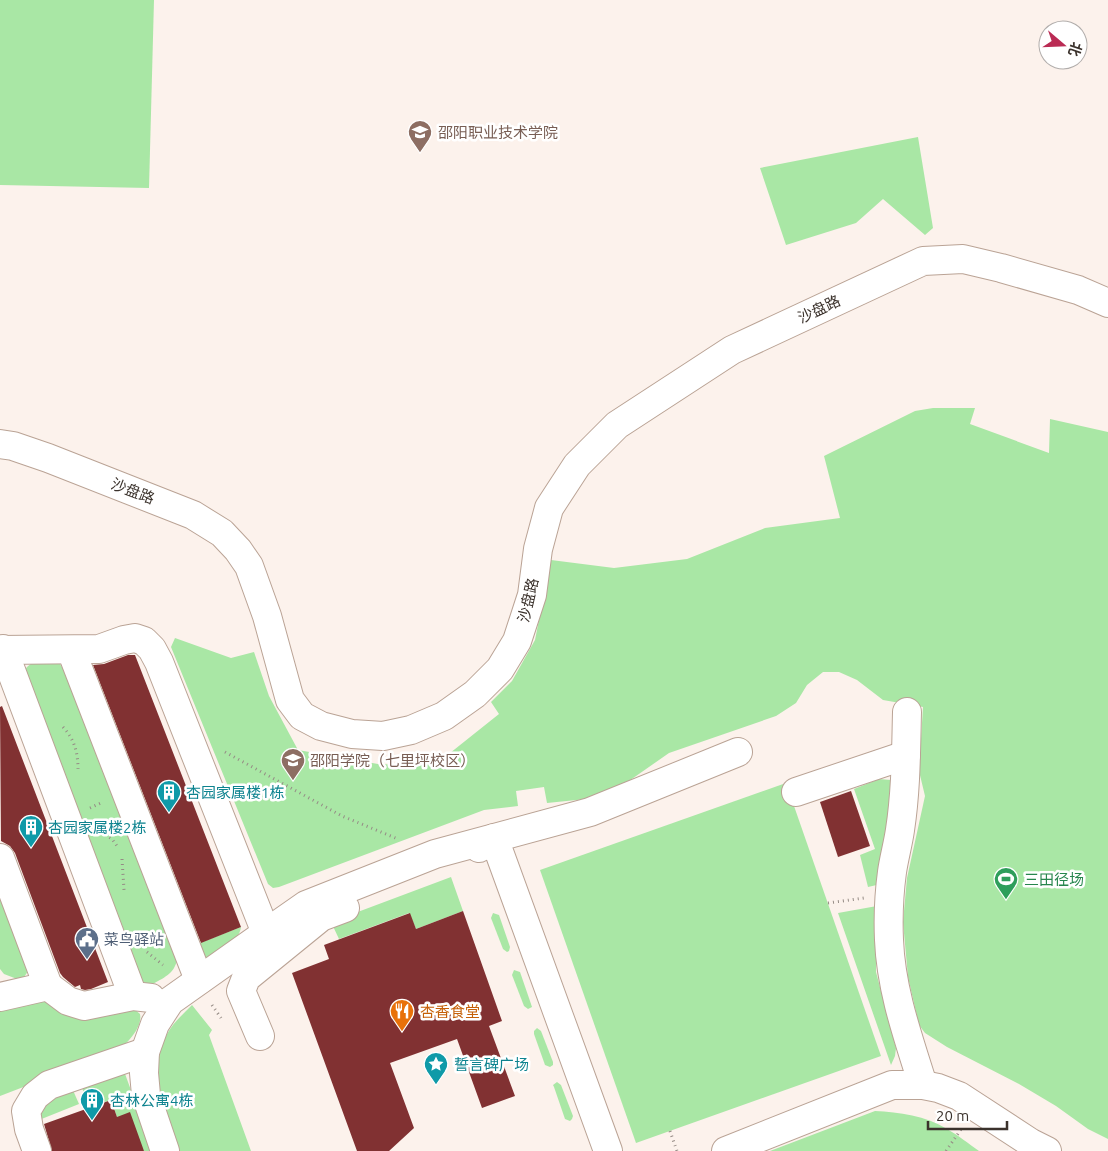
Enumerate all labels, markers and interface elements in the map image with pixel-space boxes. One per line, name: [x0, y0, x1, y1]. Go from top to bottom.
north arrow: [1038, 20, 1088, 70]
text: 北: [1065, 40, 1085, 58]
school or university icon: 邵阳职业技术学院: [407, 119, 433, 153]
place label: 邵阳职业技术学院: [438, 124, 558, 141]
street label: 沙盘路: [795, 292, 843, 326]
street label: 沙盘路: [109, 475, 157, 507]
street label: 沙盘路: [515, 576, 541, 624]
school or university icon: 邵阳学院（七里坪校区）: [280, 747, 306, 781]
place label: 邵阳学院（七里坪校区）: [310, 752, 475, 769]
building icon: 杏园家属楼1栋: [156, 779, 182, 813]
place label: 杏园家属楼1栋: [186, 784, 284, 801]
building icon: 杏园家属楼2栋: [18, 814, 44, 848]
place label: 杏园家属楼2栋: [48, 819, 146, 836]
sports icon: 三田径场: [993, 866, 1019, 900]
place label: 三田径场: [1024, 871, 1084, 888]
public building icon: 菜鸟驿站: [74, 926, 100, 960]
place label: 菜鸟驿站: [104, 931, 164, 948]
restaurant icon: 杏香食堂: [389, 998, 415, 1032]
place label: 杏香食堂: [420, 1003, 480, 1020]
place icon: 誓言碑广场: [423, 1051, 449, 1085]
place label: 誓言碑广场: [454, 1056, 529, 1073]
building icon: 杏林公寓4栋: [79, 1087, 105, 1121]
place label: 杏林公寓4栋: [110, 1092, 193, 1109]
scale bar: [928, 1098, 1007, 1130]
text: 20 m: [936, 1107, 969, 1124]

